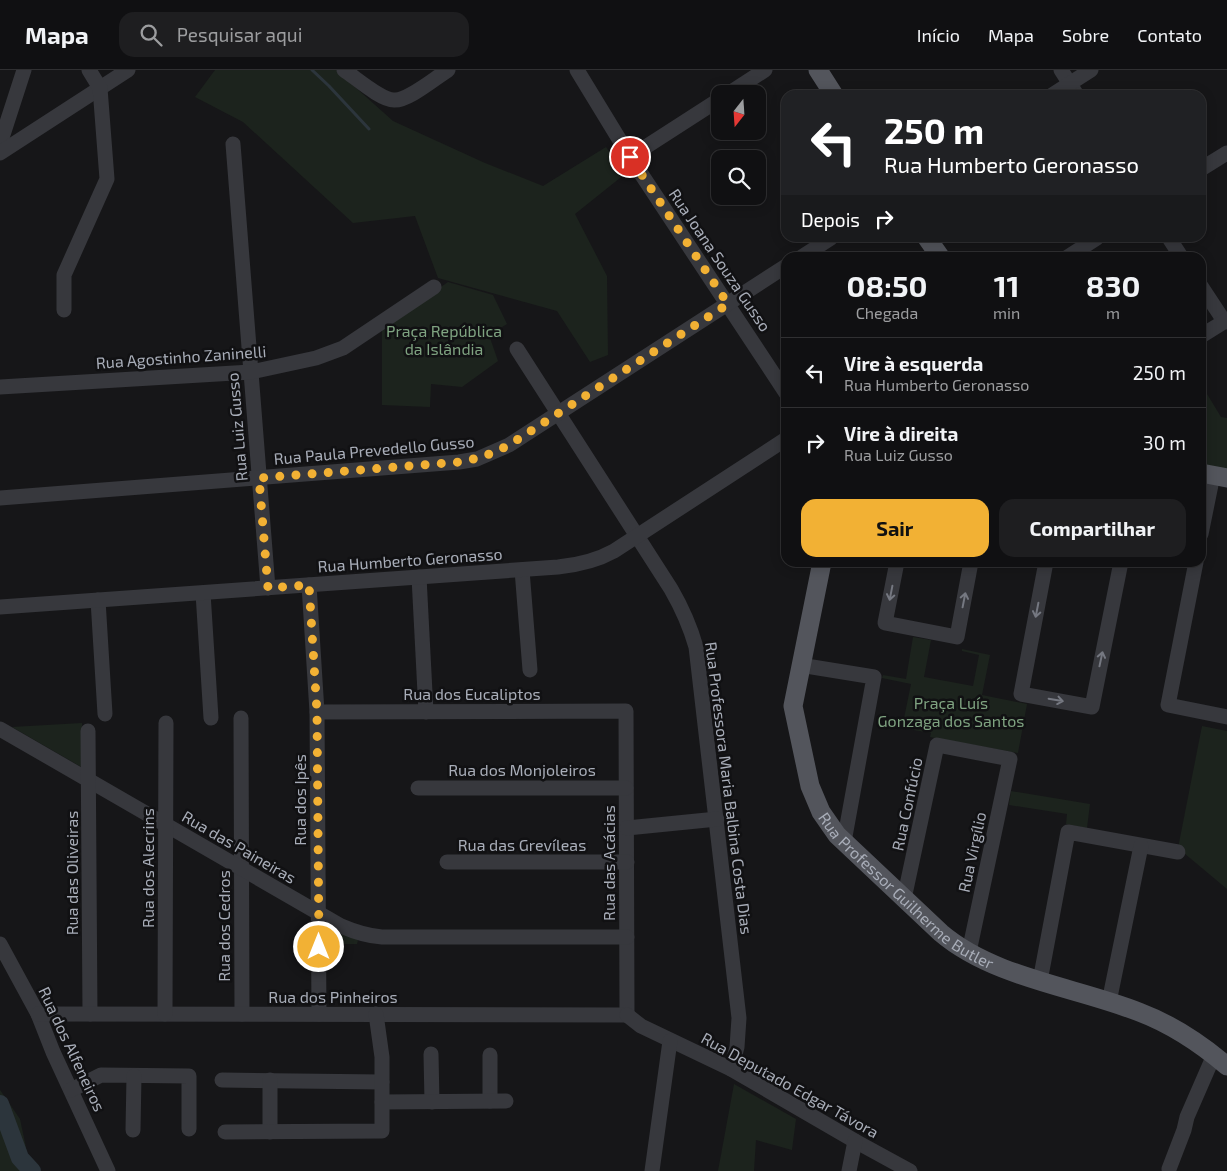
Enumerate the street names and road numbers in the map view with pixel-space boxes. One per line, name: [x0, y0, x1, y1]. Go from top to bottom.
street label: Rua Joana Souza Gusso: [666, 185, 775, 335]
street label: Rua Agostinho Zaninelli: [95, 341, 267, 372]
street label: Rua Luiz Gusso: [222, 372, 251, 482]
street label: Rua Paula Prevedello Gusso: [273, 431, 475, 468]
street label: Rua Humberto Geronasso: [317, 544, 503, 575]
street label: Rua Professora Maria Balbina Costa Dias: [702, 640, 757, 935]
street label: Rua dos Eucaliptos: [403, 684, 541, 703]
street label: Rua dos Ipês: [290, 754, 309, 846]
street label: Rua Confúcio: [887, 755, 926, 852]
street label: Rua dos Monjoleiros: [448, 760, 596, 780]
street label: Rua das Acácias: [599, 805, 618, 921]
street label: Rua das Paineiras: [179, 806, 300, 887]
street label: Rua dos Alecrins: [138, 808, 157, 928]
street label: Rua Professor Guilherme Butler: [815, 808, 997, 973]
street label: Rua Virgílio: [954, 810, 989, 894]
street label: Rua das Oliveiras: [62, 811, 81, 935]
street label: Rua das Grevíleas: [458, 835, 586, 854]
street label: Rua dos Cedros: [214, 870, 233, 982]
street label: Rua dos Alfeneiros: [35, 983, 110, 1114]
street label: Rua dos Pinheiros: [268, 987, 398, 1006]
street label: Rua Deputado Edgar Távora: [698, 1028, 882, 1141]

